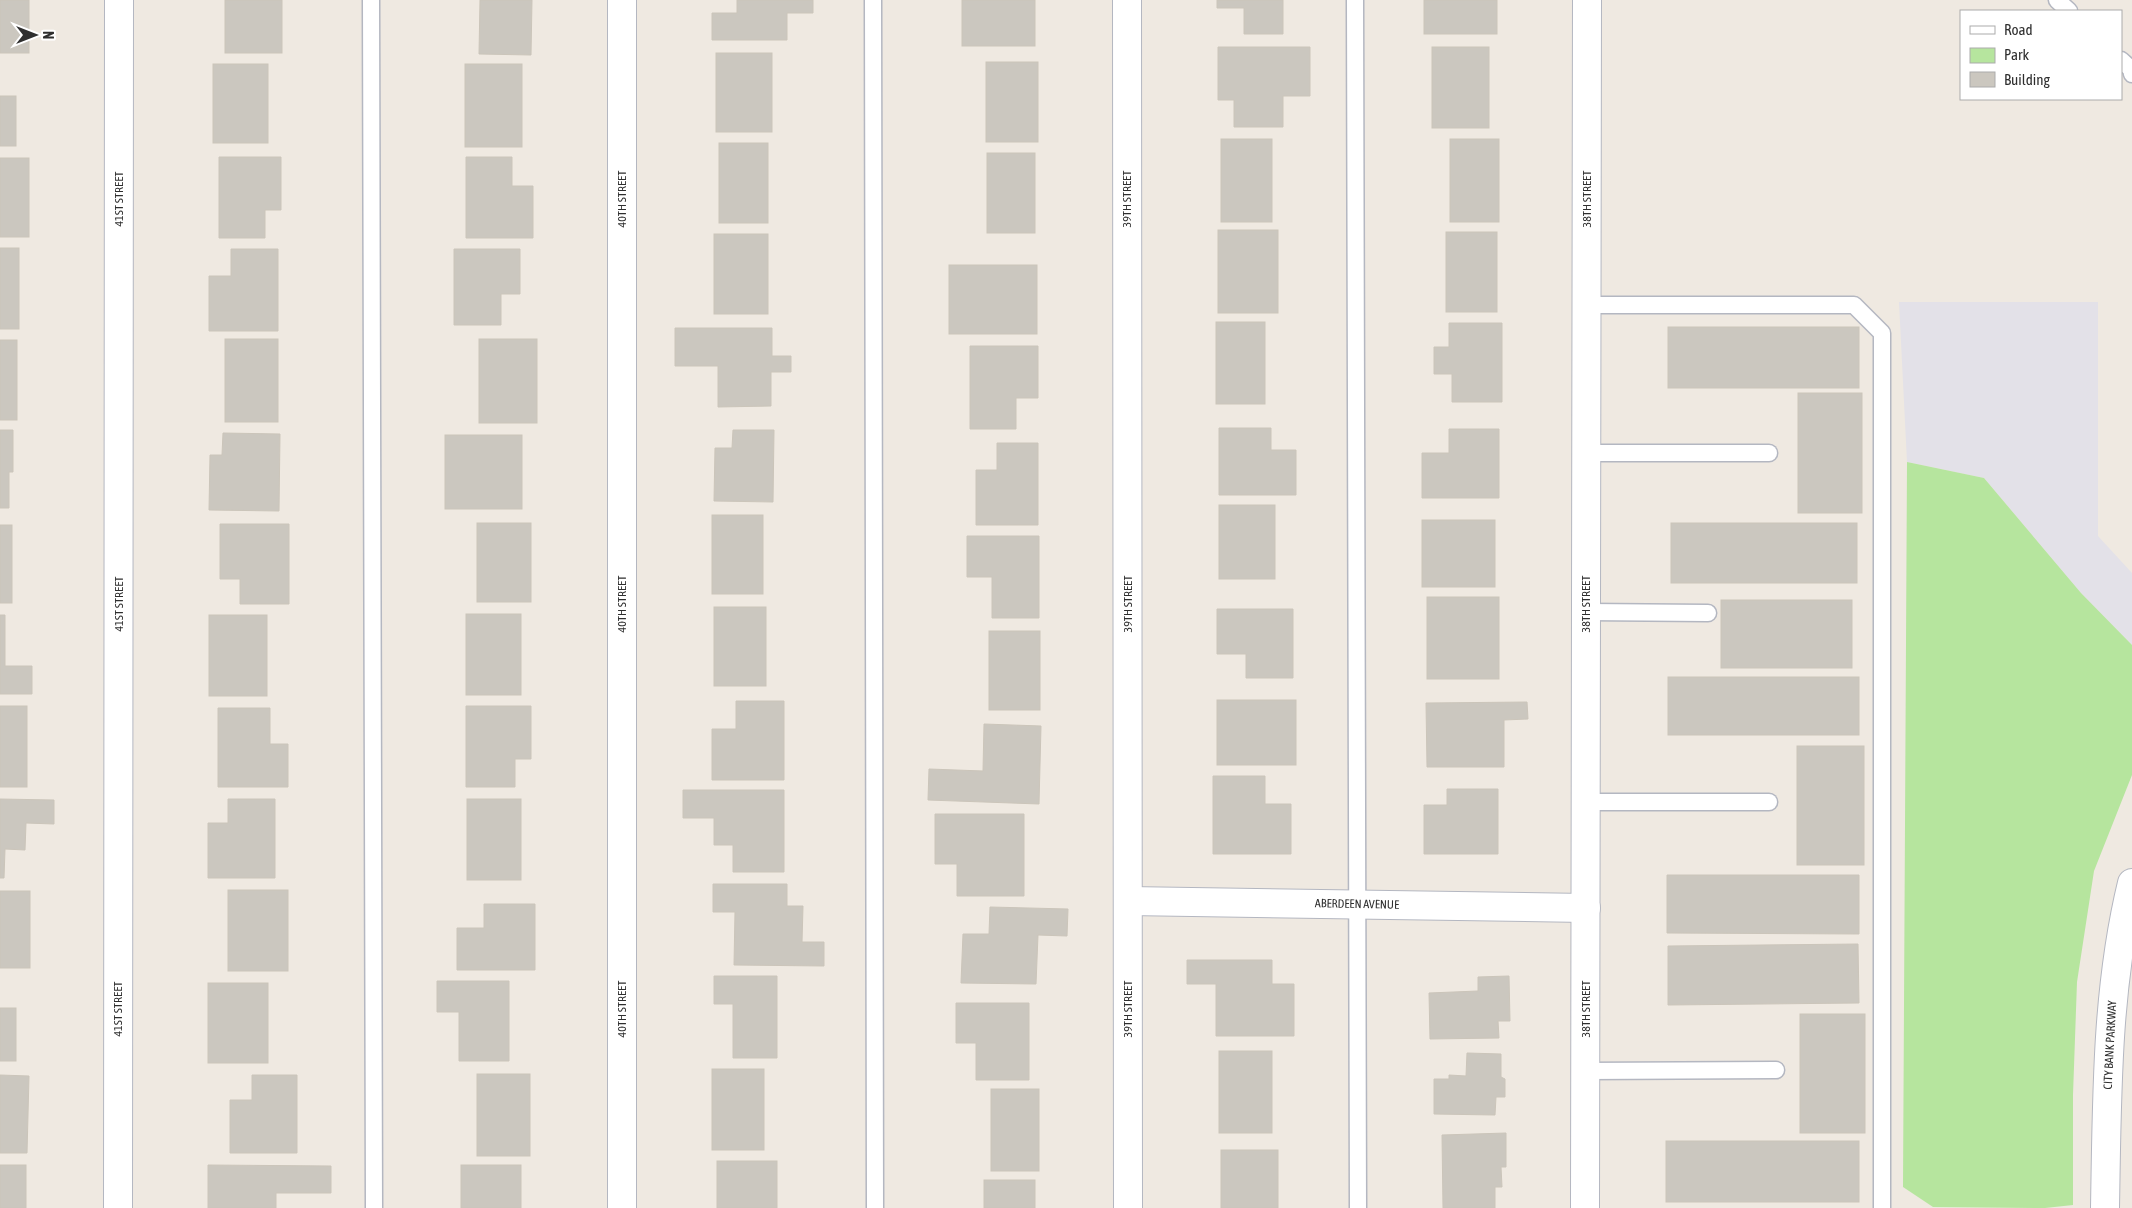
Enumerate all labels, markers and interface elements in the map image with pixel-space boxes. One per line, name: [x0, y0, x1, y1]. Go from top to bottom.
north arrow: [10, 10, 60, 60]
legend: [1960, 10, 2122, 100]
text: Road: [2004, 21, 2033, 38]
text: N: [40, 31, 56, 39]
text: Park: [2004, 46, 2029, 63]
text: Building: [2004, 71, 2050, 88]
street label: 40TH STREET: [615, 170, 629, 227]
street label: 39TH STREET: [1120, 170, 1134, 227]
street label: 38TH STREET: [1580, 170, 1594, 227]
street label: 41ST STREET: [112, 171, 126, 227]
street label: 40TH STREET: [615, 575, 629, 632]
street label: 39TH STREET: [1121, 575, 1135, 632]
street label: 38TH STREET: [1579, 575, 1593, 632]
street label: 41ST STREET: [112, 576, 126, 632]
street label: ABERDEEN AVENUE: [1315, 896, 1399, 912]
street label: 40TH STREET: [615, 980, 629, 1037]
street label: 39TH STREET: [1121, 980, 1135, 1037]
street label: 38TH STREET: [1579, 980, 1593, 1037]
street label: 41ST STREET: [111, 981, 125, 1037]
street label: CITY BANK PARKWAY: [2101, 999, 2119, 1090]

